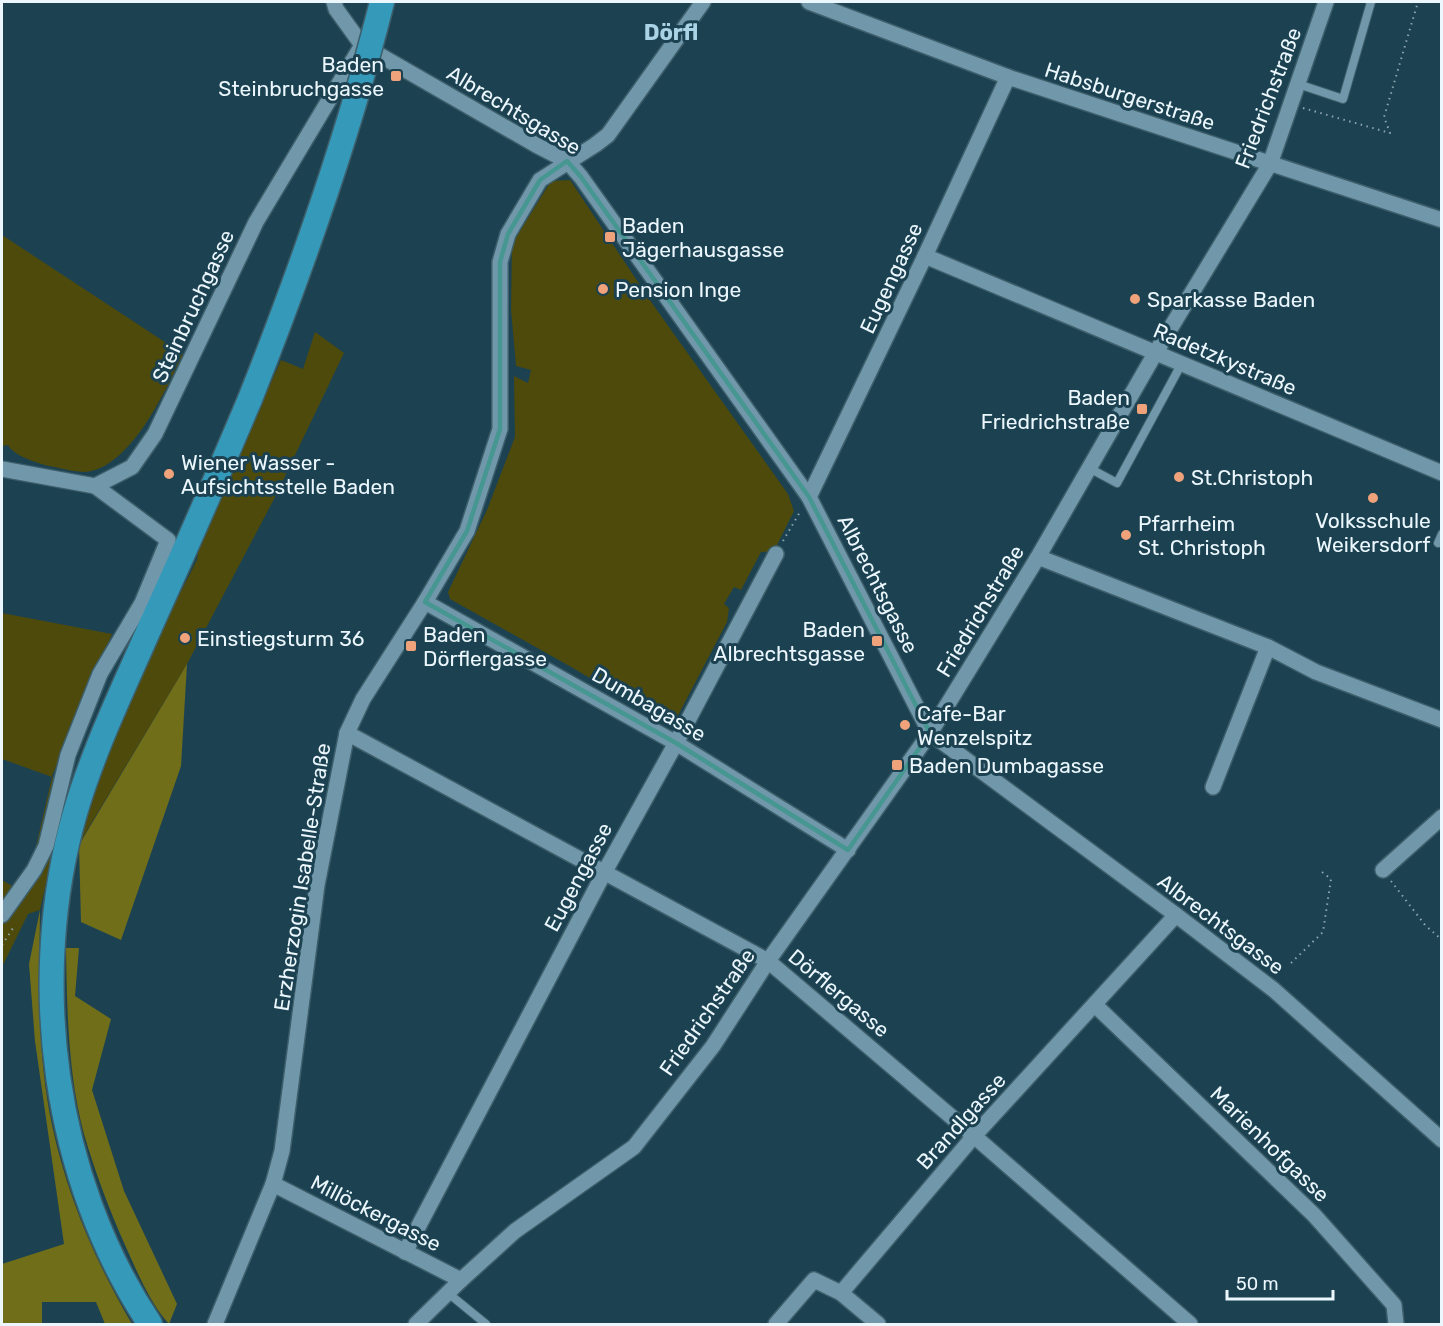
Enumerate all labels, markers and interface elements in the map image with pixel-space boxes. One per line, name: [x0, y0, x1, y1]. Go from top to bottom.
district label: Dörfl: [644, 19, 698, 46]
street label: Friedrichstraße: [1230, 24, 1306, 172]
place label: Baden Steinbruchgasse: [218, 52, 384, 101]
street label: Habsburgerstraße: [1042, 57, 1218, 135]
street label: Albrechtsgasse: [443, 60, 585, 160]
marker: Baden Steinbruchgasse: [389, 69, 403, 83]
place label: Baden Jägerhausgasse: [622, 213, 784, 262]
street label: Eugengasse: [854, 219, 928, 337]
street label: Steinbruchgasse: [147, 226, 239, 386]
marker: Baden Jägerhausgasse: [603, 230, 617, 244]
place label: Pension Inge: [615, 277, 741, 302]
marker: Pension Inge: [596, 282, 610, 296]
place label: Sparkasse Baden: [1147, 287, 1315, 312]
marker: Sparkasse Baden: [1128, 292, 1142, 306]
street label: Radetzkystraße: [1150, 318, 1300, 400]
place label: Baden Friedrichstraße: [981, 385, 1130, 434]
marker: Baden Friedrichstraße: [1135, 402, 1149, 416]
place label: Wiener Wasser - Aufsichtsstelle Baden: [181, 450, 395, 499]
place label: St.Christoph: [1191, 465, 1313, 490]
marker: Wiener Wasser - Aufsichtsstelle Baden: [162, 467, 176, 481]
marker: St.Christoph: [1172, 470, 1186, 484]
marker: Volksschule Weikersdorf: [1366, 491, 1380, 505]
place label: Volksschule Weikersdorf: [1315, 508, 1431, 557]
street label: Albrechtsgasse: [832, 511, 924, 657]
place label: Pfarrheim St. Christoph: [1138, 511, 1266, 560]
marker: Pfarrheim St. Christoph: [1119, 528, 1133, 542]
street label: Friedrichstraße: [931, 541, 1029, 681]
place label: Baden Albrechtsgasse: [713, 617, 865, 666]
place label: Baden Dörflergasse: [423, 622, 547, 671]
place label: Einstiegsturm 36: [197, 626, 364, 651]
marker: Einstiegsturm 36: [178, 631, 192, 645]
marker: Baden Albrechtsgasse: [870, 634, 884, 648]
marker: Baden Dörflergasse: [404, 639, 418, 653]
street label: Dumbagasse: [588, 661, 710, 747]
place label: Cafe-Bar Wenzelspitz: [917, 701, 1033, 750]
marker: Cafe-Bar Wenzelspitz: [898, 718, 912, 732]
street label: Erzherzogin Isabelle-Straße: [268, 741, 336, 1013]
place label: Baden Dumbagasse: [909, 753, 1104, 778]
marker: Baden Dumbagasse: [890, 758, 904, 772]
street label: Eugengasse: [539, 818, 617, 936]
street label: Albrechtsgasse: [1153, 868, 1289, 980]
street label: Friedrichstraße: [654, 944, 760, 1080]
street label: Dörflergasse: [783, 944, 895, 1042]
street label: Brandlgasse: [911, 1068, 1011, 1174]
street label: Marienhofgasse: [1205, 1081, 1335, 1207]
street label: Millöckergasse: [307, 1169, 445, 1257]
scale bar: [1227, 1263, 1334, 1301]
text: 50 m: [1236, 1273, 1279, 1295]

